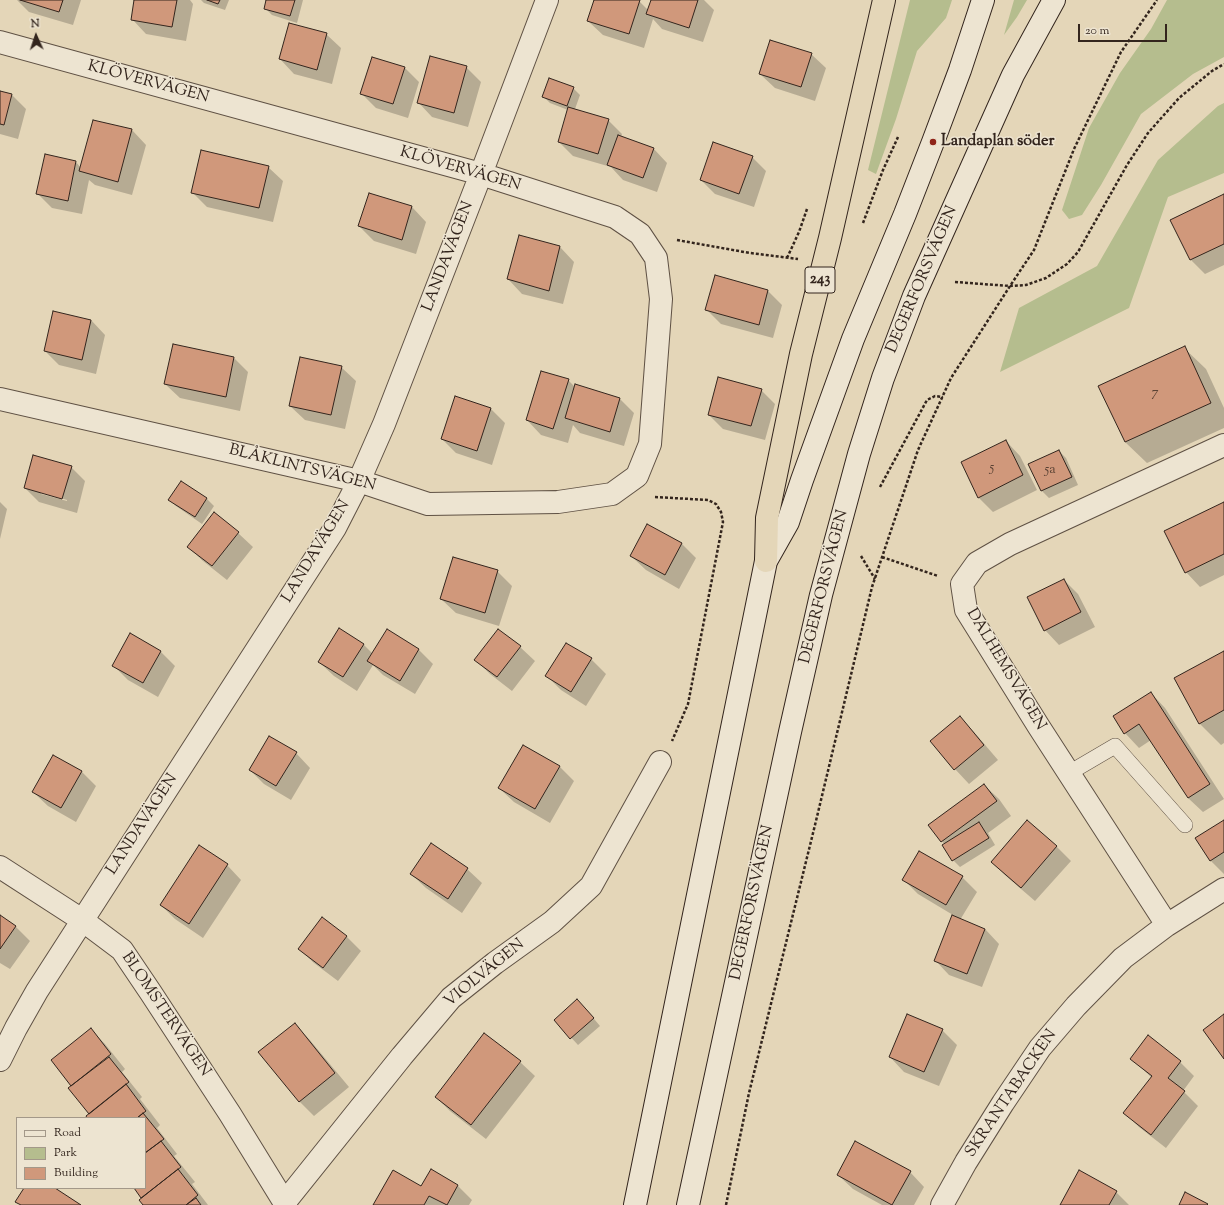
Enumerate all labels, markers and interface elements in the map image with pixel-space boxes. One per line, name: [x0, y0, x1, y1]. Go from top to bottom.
north arrow: [16, 16, 56, 56]
text: N: [31, 16, 40, 32]
scale bar: [1080, 16, 1169, 42]
text: 20 m: [1085, 22, 1109, 40]
street label: KLÖVERVÄGEN: [85, 58, 211, 108]
place label: Landaplan söder: [941, 132, 1054, 152]
marker: Landaplan söder: [928, 137, 938, 147]
street label: KLÖVERVÄGEN: [397, 144, 523, 196]
street label: LANDAVÄGEN: [419, 199, 479, 315]
street label: DEGERFORSVÄGEN: [883, 204, 963, 356]
road number: 243: [805, 267, 835, 293]
house number: 7: [1151, 386, 1159, 402]
street label: BLÅKLINTSVÄGEN: [226, 441, 378, 497]
house number: 5: [990, 461, 994, 477]
house number: 5a: [1044, 463, 1056, 479]
street label: LANDAVÄGEN: [279, 497, 355, 607]
street label: DEGERFORSVÄGEN: [797, 508, 853, 666]
street label: DALHEMSVÄGEN: [961, 605, 1049, 735]
street label: LANDAVÄGEN: [103, 771, 183, 879]
street label: DEGERFORSVÄGEN: [727, 824, 779, 982]
street label: VIOLVÄGEN: [441, 936, 529, 1012]
street label: BLOMSTERVÄGEN: [116, 949, 214, 1081]
street label: SKRANTABACKEN: [962, 1026, 1062, 1162]
legend: [16, 1117, 146, 1189]
text: Road: [54, 1124, 81, 1142]
text: Park: [54, 1144, 77, 1162]
text: Building: [54, 1164, 98, 1182]

